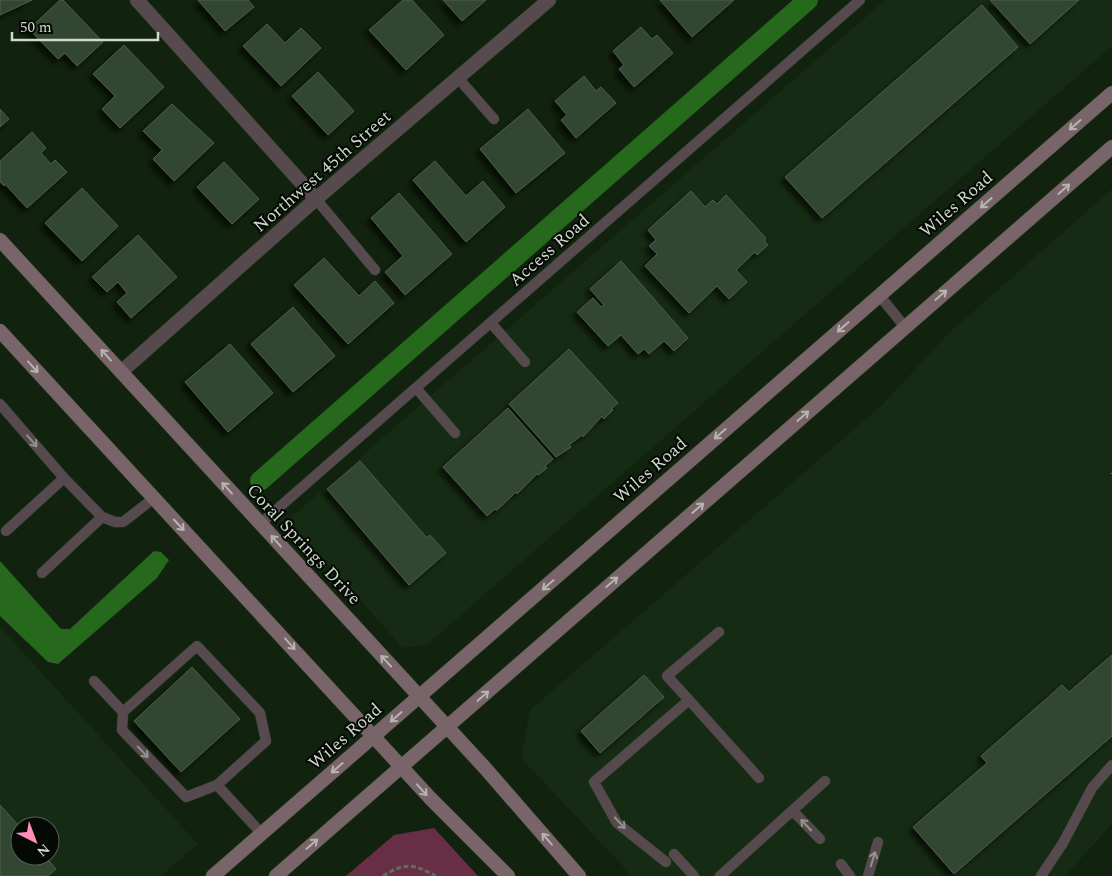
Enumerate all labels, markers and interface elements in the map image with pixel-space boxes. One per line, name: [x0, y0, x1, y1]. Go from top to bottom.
scale bar: [12, 10, 159, 42]
text: 50 m: [20, 16, 52, 39]
street label: Northwest 45th Street: [247, 104, 397, 239]
one-way arrow: [1069, 119, 1082, 130]
street label: Wiles Road: [914, 165, 999, 244]
one-way arrow: [1057, 183, 1070, 194]
one-way arrow: [979, 197, 992, 209]
street label: Access Road: [503, 208, 596, 293]
one-way arrow: [935, 290, 948, 301]
one-way arrow: [836, 322, 849, 333]
one-way arrow: [100, 349, 112, 362]
one-way arrow: [27, 361, 39, 374]
one-way arrow: [796, 411, 809, 422]
one-way arrow: [714, 428, 727, 440]
street label: Wiles Road: [608, 431, 693, 510]
one-way arrow: [26, 434, 37, 447]
street label: Coral Springs Drive: [240, 478, 367, 611]
one-way arrow: [221, 482, 233, 495]
one-way arrow: [692, 502, 705, 513]
one-way arrow: [173, 518, 185, 531]
one-way arrow: [270, 535, 282, 548]
one-way arrow: [606, 577, 619, 588]
one-way arrow: [542, 579, 555, 590]
one-way arrow: [284, 638, 296, 650]
one-way arrow: [380, 654, 392, 667]
one-way arrow: [476, 690, 489, 701]
street label: Wiles Road: [303, 697, 388, 776]
one-way arrow: [390, 711, 403, 722]
one-way arrow: [137, 746, 149, 759]
one-way arrow: [330, 763, 343, 774]
one-way arrow: [417, 784, 428, 797]
north arrow: [10, 816, 60, 866]
one-way arrow: [614, 817, 626, 830]
one-way arrow: [800, 818, 812, 831]
one-way arrow: [542, 833, 553, 846]
one-way arrow: [306, 838, 319, 850]
text: N: [32, 839, 55, 862]
one-way arrow: [868, 852, 878, 868]

